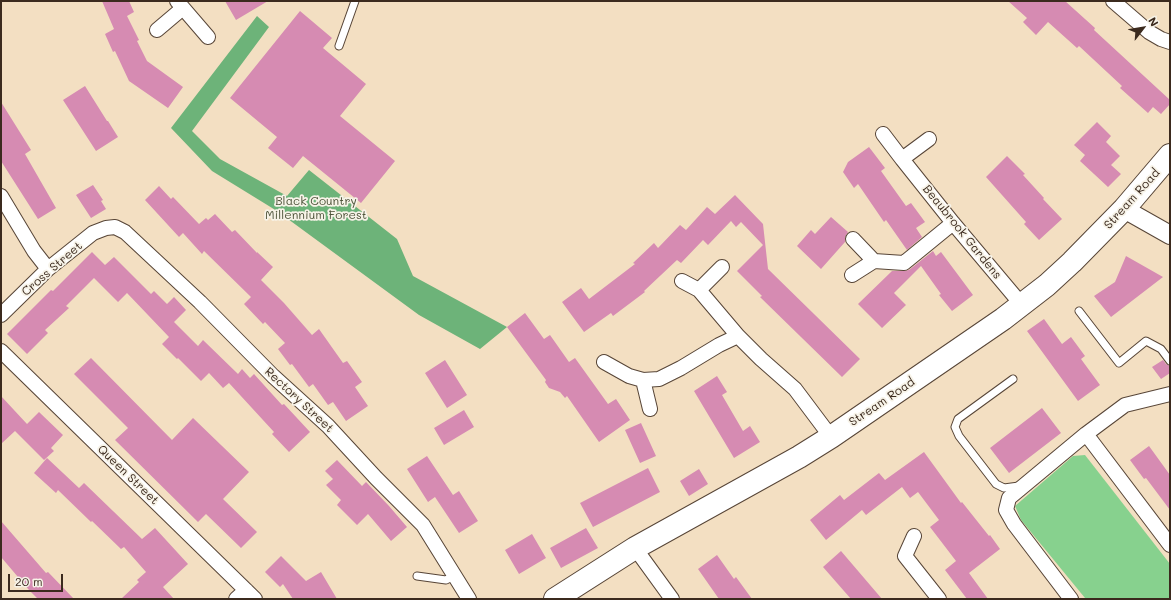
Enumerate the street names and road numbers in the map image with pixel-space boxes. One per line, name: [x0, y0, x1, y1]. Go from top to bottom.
street label: Stream Road: [1101, 166, 1163, 232]
street label: Beaubrook Gardens: [920, 182, 1004, 282]
street label: Cross Street: [19, 239, 85, 299]
street label: Rectory Street: [262, 364, 336, 436]
street label: Stream Road: [846, 375, 918, 429]
street label: Queen Street: [94, 442, 162, 508]

